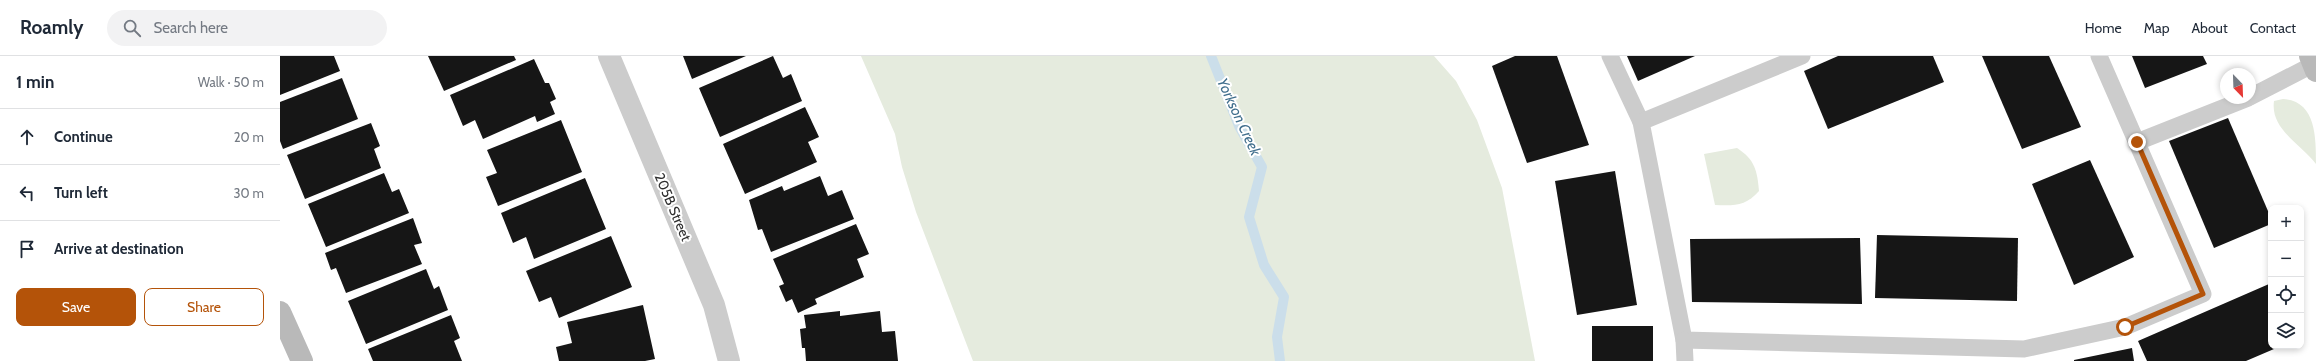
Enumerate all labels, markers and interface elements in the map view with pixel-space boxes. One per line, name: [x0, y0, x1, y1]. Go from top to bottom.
search box: [107, 10, 387, 46]
text: Roamly: [20, 16, 83, 39]
icon: search: [121, 17, 143, 39]
text: Search here: [153, 19, 228, 37]
text: Home: [2085, 19, 2122, 37]
text: Map: [2144, 19, 2169, 37]
text: About: [2191, 19, 2228, 37]
text: Contact: [2250, 19, 2296, 37]
north arrow: [2220, 68, 2256, 104]
text: 1 min: [16, 72, 54, 92]
text: Walk · 50 m: [198, 74, 264, 90]
water label: Yorkson Creek: [1213, 75, 1265, 159]
icon: ahead: [16, 126, 38, 148]
text: Continue: [54, 128, 113, 146]
text: 20 m: [234, 129, 264, 145]
route end: [2128, 133, 2146, 151]
street label: 205B Street: [651, 170, 695, 244]
icon: left: [16, 182, 38, 204]
text: Turn left: [54, 184, 108, 202]
text: 30 m: [234, 185, 264, 201]
map controls: [2268, 205, 2304, 349]
button: +: [2268, 205, 2304, 241]
icon: arrive: [16, 238, 38, 260]
text: Arrive at destination: [54, 240, 184, 258]
button: −: [2268, 241, 2304, 277]
button: locate: [2268, 277, 2304, 313]
button: Save: [16, 288, 136, 326]
button: Share: [144, 288, 264, 326]
button: layers: [2268, 313, 2304, 349]
route start: [2116, 318, 2134, 336]

